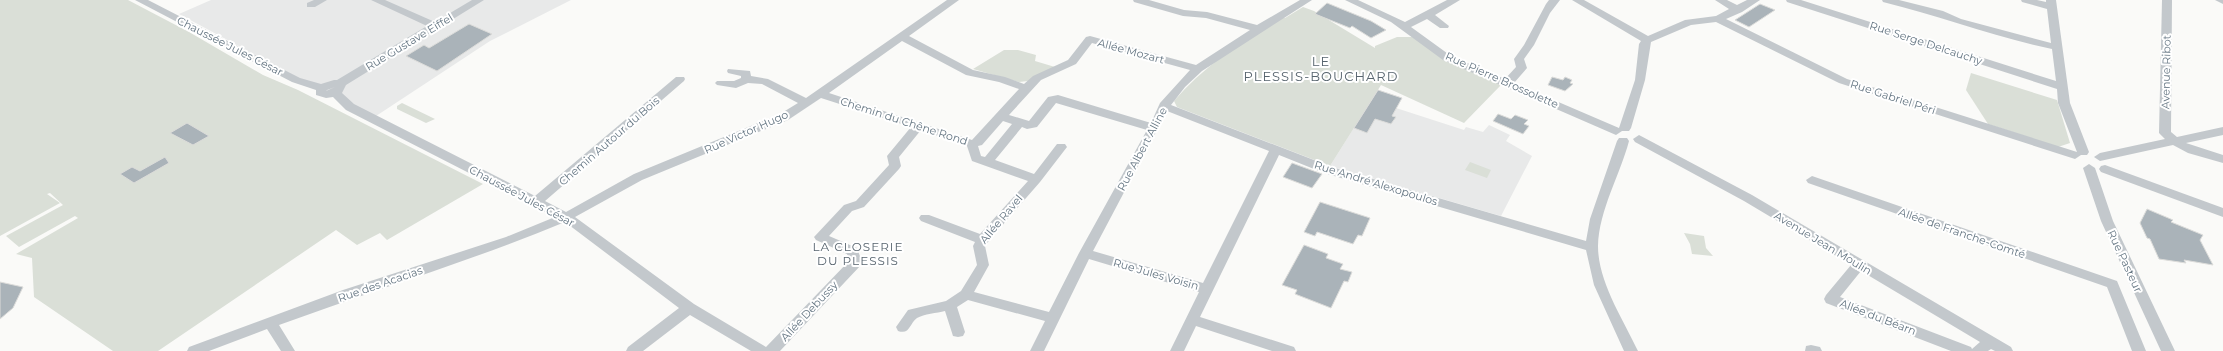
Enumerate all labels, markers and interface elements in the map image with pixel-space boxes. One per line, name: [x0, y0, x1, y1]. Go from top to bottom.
street label: Rue Gustave Eiffel: [363, 10, 455, 74]
street label: Chaussée Jules César: [175, 13, 285, 79]
street label: Rue Serge Delcauchy: [1868, 18, 1984, 68]
street label: Avenue Ribot: [2158, 34, 2174, 109]
street label: Allée Mozart: [1096, 35, 1166, 67]
street label: Rue Pierre Brossolette: [1443, 49, 1561, 111]
district label: LE PLESSIS-BOUCHARD: [1244, 53, 1398, 84]
street label: Rue Gabriel Péri: [1849, 77, 1937, 117]
street label: Chemin Autour du Bois: [556, 93, 663, 189]
street label: Chemin du Chêne Rond: [839, 94, 969, 148]
street label: Rue Albert Alline: [1114, 105, 1170, 193]
street label: Rue Victor Hugo: [702, 107, 790, 157]
street label: Rue André Alexopoulos: [1313, 158, 1440, 209]
street label: Chaussée Jules César: [467, 162, 577, 230]
street label: Allée Ravel: [976, 192, 1026, 246]
street label: Allée de Franche-Comté: [1897, 205, 2028, 261]
street label: Avenue Jean Moulin: [1772, 208, 1874, 278]
street label: Rue Pasteur: [2104, 228, 2146, 294]
district label: LA CLOSERIE DU PLESSIS: [812, 239, 904, 268]
street label: Rue Jules Voisin: [1112, 255, 1200, 293]
street label: Rue des Acacias: [336, 263, 425, 305]
street label: Allée Debussy: [778, 278, 840, 344]
street label: Allée du Béarn: [1838, 296, 1918, 338]

